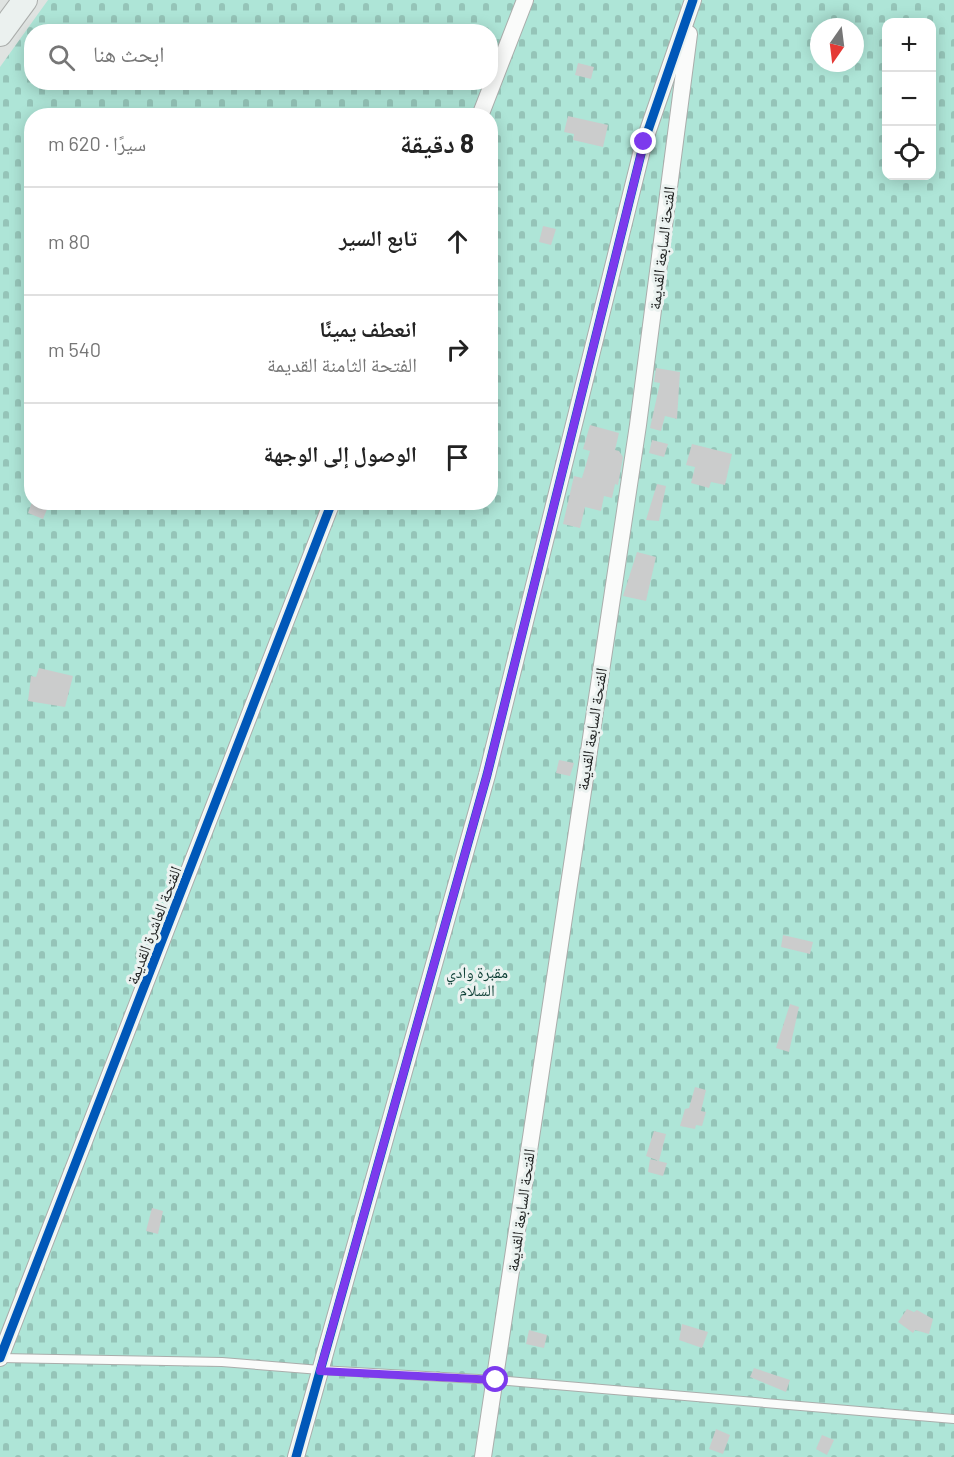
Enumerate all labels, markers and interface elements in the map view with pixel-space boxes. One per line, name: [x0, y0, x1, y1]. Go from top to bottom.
north arrow: [810, 18, 864, 72]
map controls: [882, 18, 936, 180]
button: +: [882, 18, 936, 72]
search box: [24, 24, 498, 90]
text: ابحث هنا: [93, 40, 164, 66]
icon: search: [45, 41, 78, 74]
button: −: [882, 72, 936, 126]
button: locate: [882, 126, 936, 180]
text: 8 دقيقة: [400, 127, 474, 158]
route end: [630, 128, 656, 154]
text: سيرًا · 620 m: [48, 131, 146, 155]
street label: الفتحة السابعة القديمة: [644, 185, 678, 311]
text: تابع السير: [339, 224, 417, 250]
icon: ahead: [441, 225, 474, 258]
text: 80 m: [48, 229, 90, 253]
text: انعطف يمينًا: [319, 315, 417, 341]
icon: right: [441, 333, 474, 366]
text: 540 m: [48, 337, 101, 361]
text: الفتحة الثامنة القديمة: [267, 352, 417, 376]
text: الوصول إلى الوجهة: [264, 440, 417, 466]
icon: arrive: [441, 441, 474, 474]
street label: الفتحة السابعة القديمة: [572, 666, 611, 792]
street label: الفتحة العاشرة القديمة: [122, 863, 185, 987]
park label: مقبرة وادي السلام: [446, 962, 508, 1001]
street label: الفتحة السابعة القديمة: [502, 1147, 539, 1273]
route start: [482, 1366, 508, 1392]

